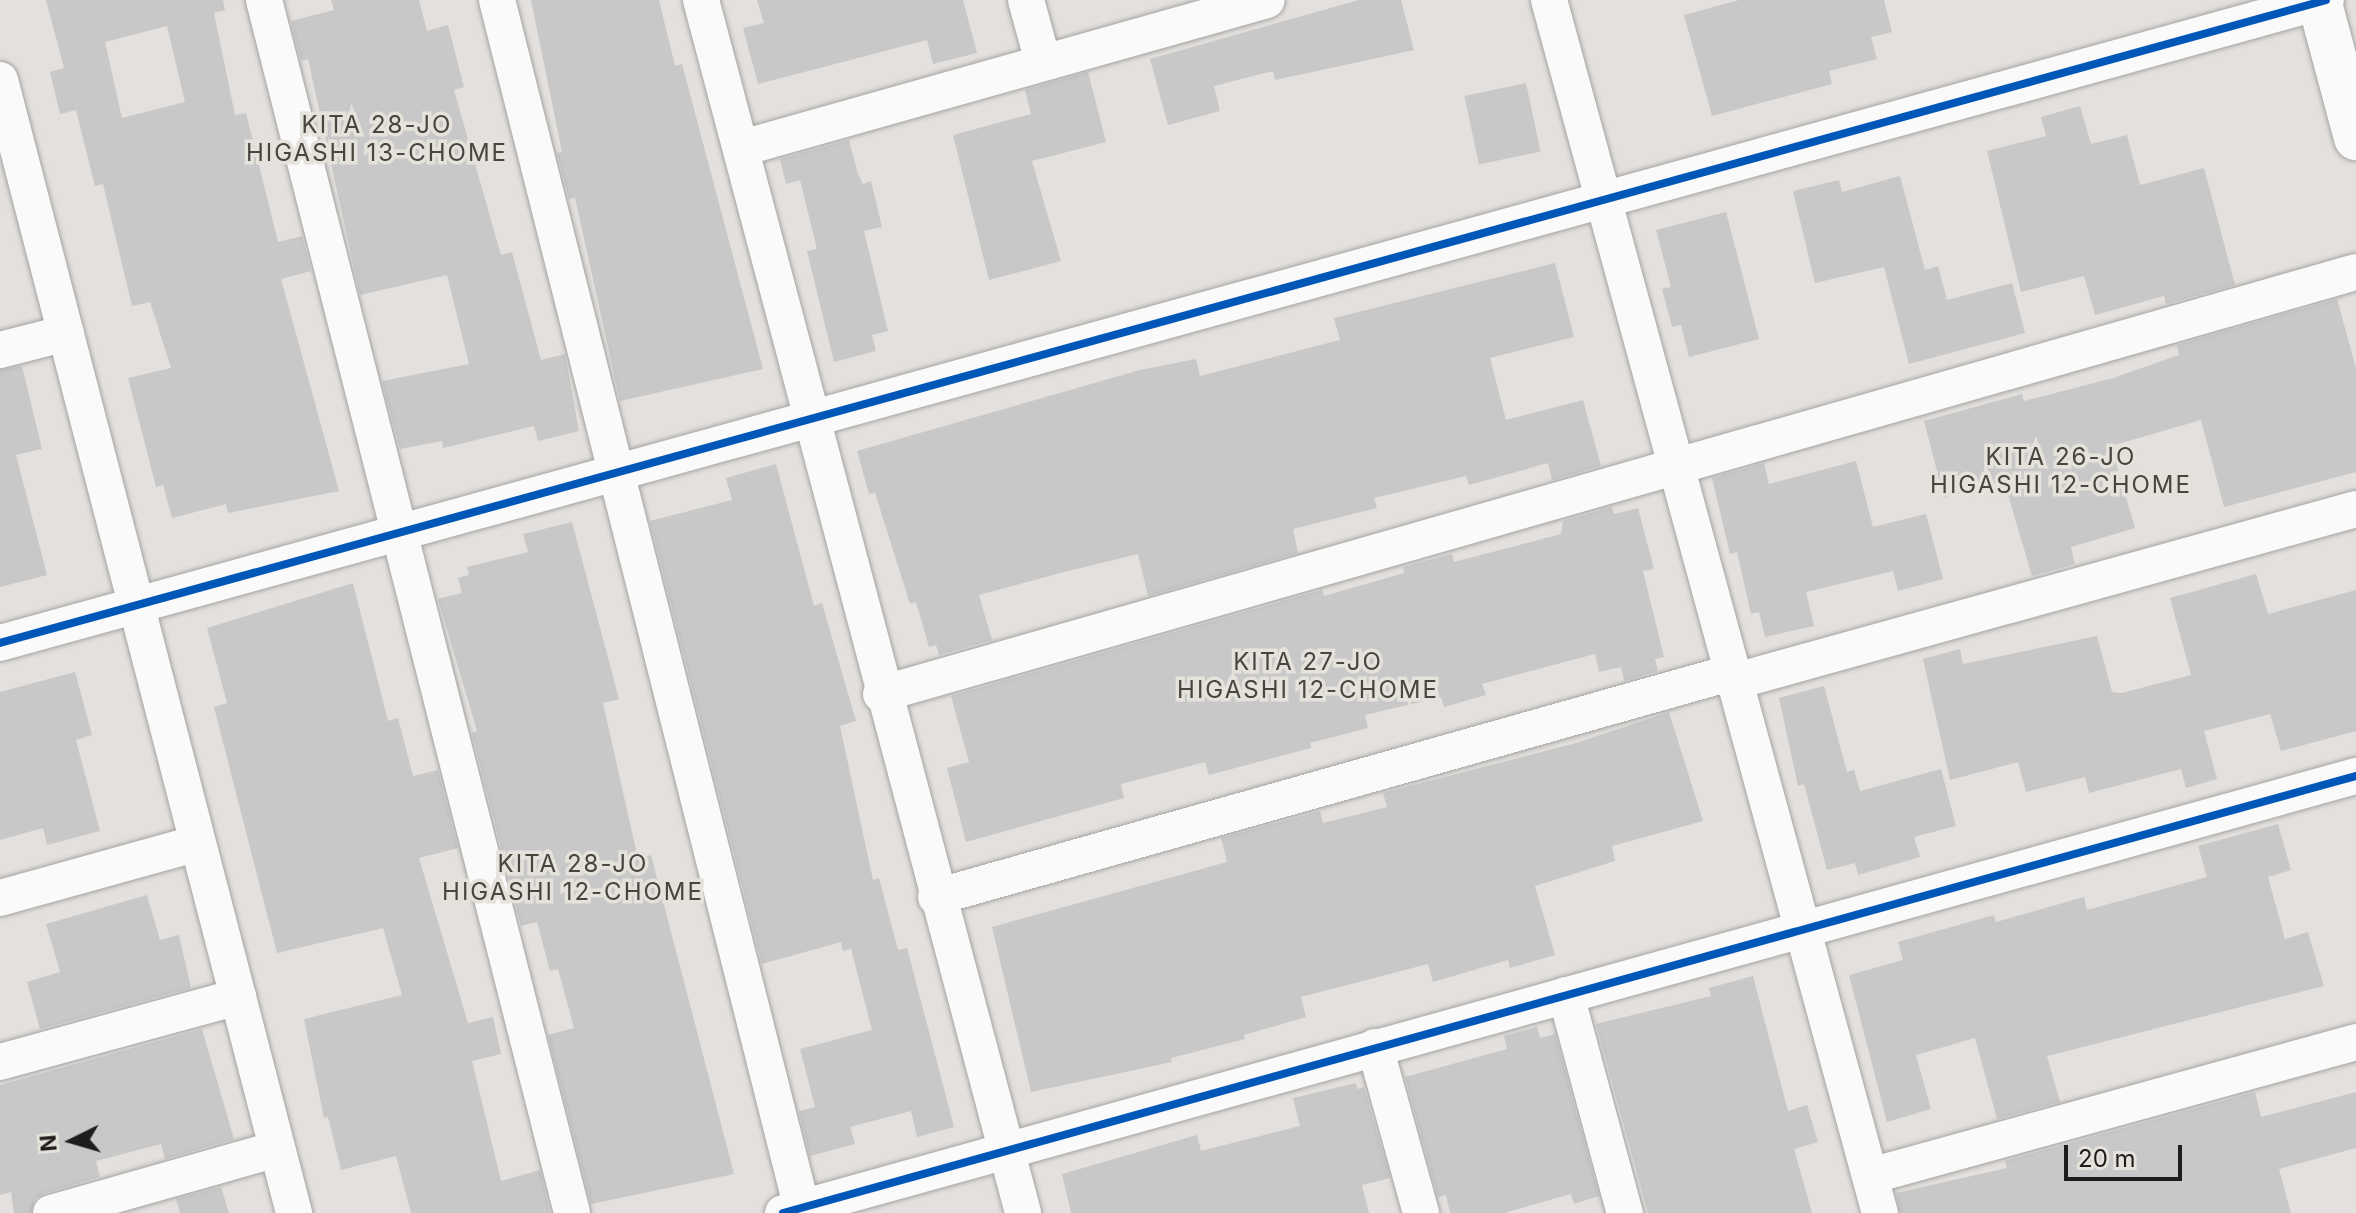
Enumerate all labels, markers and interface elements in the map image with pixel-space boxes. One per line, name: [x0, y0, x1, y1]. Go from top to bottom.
district label: KITA 28-JO HIGASHI 13-CHOME: [246, 111, 508, 167]
district label: KITA 26-JO HIGASHI 12-CHOME: [1930, 443, 2192, 499]
district label: KITA 27-JO HIGASHI 12-CHOME: [1177, 648, 1439, 704]
district label: KITA 28-JO HIGASHI 12-CHOME: [442, 850, 704, 906]
north arrow: [32, 1101, 112, 1181]
scale bar: [2068, 1129, 2186, 1179]
text: N: [34, 1134, 62, 1153]
text: 20 m: [2078, 1144, 2136, 1173]

